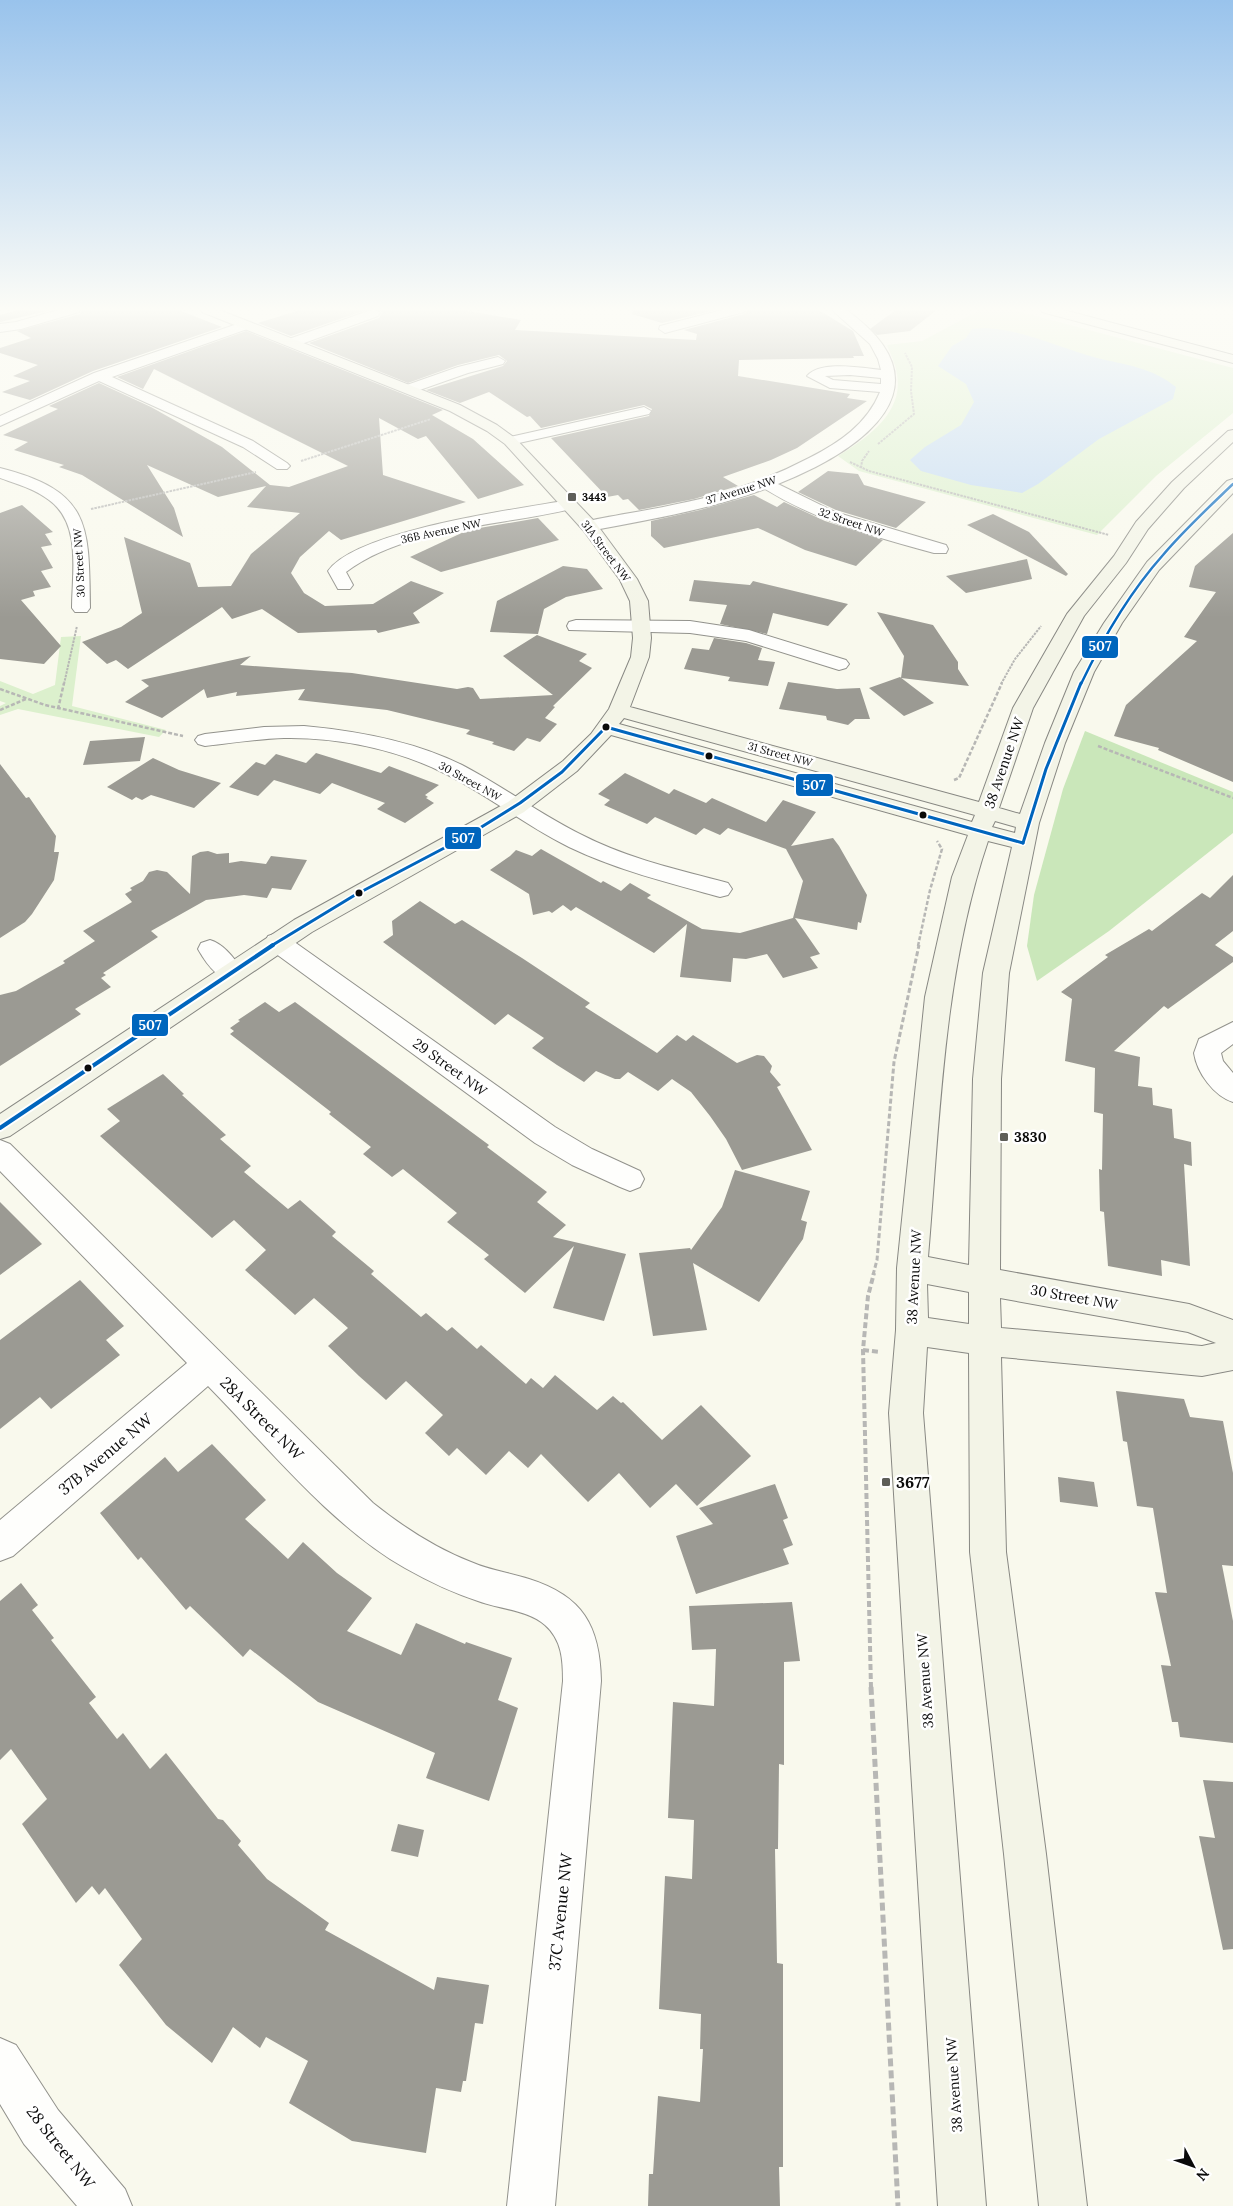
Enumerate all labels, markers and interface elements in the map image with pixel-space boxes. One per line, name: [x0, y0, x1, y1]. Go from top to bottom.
street label: 37 Avenue NW: [704, 472, 779, 507]
place label: 3443: [582, 490, 606, 504]
marker: 3443: [566, 491, 578, 503]
street label: 32 Street NW: [816, 504, 887, 540]
street label: 36B Avenue NW: [400, 515, 483, 546]
street label: 31A Street NW: [578, 517, 634, 585]
street label: 30 Street NW: [70, 527, 88, 598]
line badge: 507: [1081, 635, 1119, 659]
text: 507: [1088, 637, 1112, 655]
street label: 38 Avenue NW: [980, 714, 1028, 811]
unlabelled marker: [601, 722, 611, 732]
street label: 31 Street NW: [746, 739, 815, 770]
unlabelled marker: [704, 751, 714, 761]
street label: 30 Street NW: [436, 758, 505, 804]
line badge: 507: [795, 773, 834, 797]
text: 507: [802, 776, 826, 794]
unlabelled marker: [918, 810, 928, 820]
line badge: 507: [444, 826, 482, 850]
text: 507: [451, 829, 475, 847]
unlabelled marker: [354, 888, 364, 898]
line badge: 507: [131, 1013, 169, 1037]
text: 507: [138, 1016, 162, 1034]
street label: 29 Street NW: [409, 1034, 491, 1101]
unlabelled marker: [83, 1063, 93, 1073]
place label: 3830: [1014, 1128, 1047, 1146]
marker: 3830: [998, 1131, 1010, 1143]
street label: 38 Avenue NW: [903, 1228, 926, 1325]
street label: 30 Street NW: [1029, 1280, 1120, 1314]
street label: 28A Street NW: [216, 1372, 309, 1465]
street label: 37B Avenue NW: [54, 1408, 157, 1499]
place label: 3677: [896, 1472, 930, 1492]
marker: 3677: [880, 1476, 892, 1488]
street label: 38 Avenue NW: [913, 1632, 937, 1729]
street label: 37C Avenue NW: [544, 1851, 576, 1972]
street label: 38 Avenue NW: [942, 2036, 966, 2133]
street label: 28 Street NW: [22, 2102, 100, 2193]
north arrow: [1168, 2141, 1218, 2191]
text: N: [1192, 2165, 1213, 2185]

